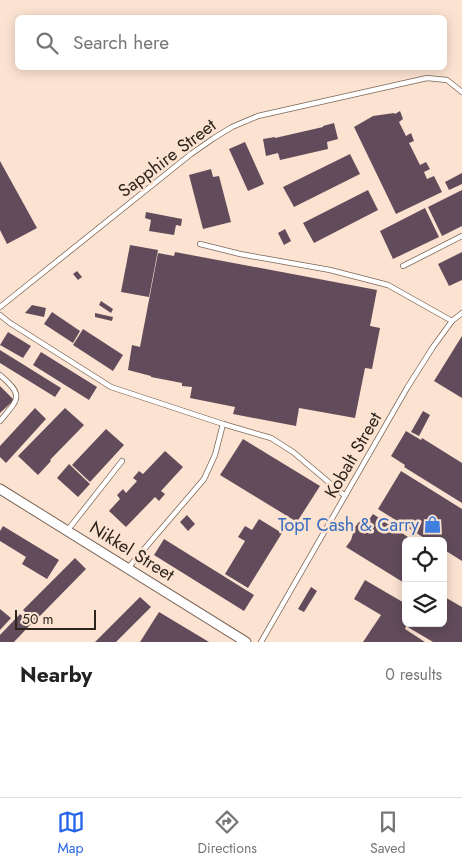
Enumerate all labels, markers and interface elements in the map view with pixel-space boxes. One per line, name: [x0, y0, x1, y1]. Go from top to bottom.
search box: [15, 15, 447, 70]
icon: search: [33, 29, 61, 57]
text: Search here: [73, 29, 169, 56]
street label: Sapphire Street: [113, 112, 222, 203]
street label: Kobalt Street: [318, 407, 388, 503]
place label: TopT Cash & Carry: [278, 512, 419, 538]
street label: Nikkel Street: [84, 515, 180, 588]
shop icon: TopT Cash & Carry: [423, 515, 443, 535]
map controls: [402, 537, 447, 627]
button: locate: [402, 537, 447, 582]
button: layers: [402, 582, 447, 627]
scale bar: [15, 607, 96, 630]
text: 50 m: [22, 609, 53, 629]
text: Nearby: [20, 660, 92, 690]
text: 0 results: [385, 663, 442, 686]
tab: Map: [57, 808, 85, 858]
tab: Directions: [198, 808, 257, 858]
tab: Saved: [370, 808, 405, 858]

